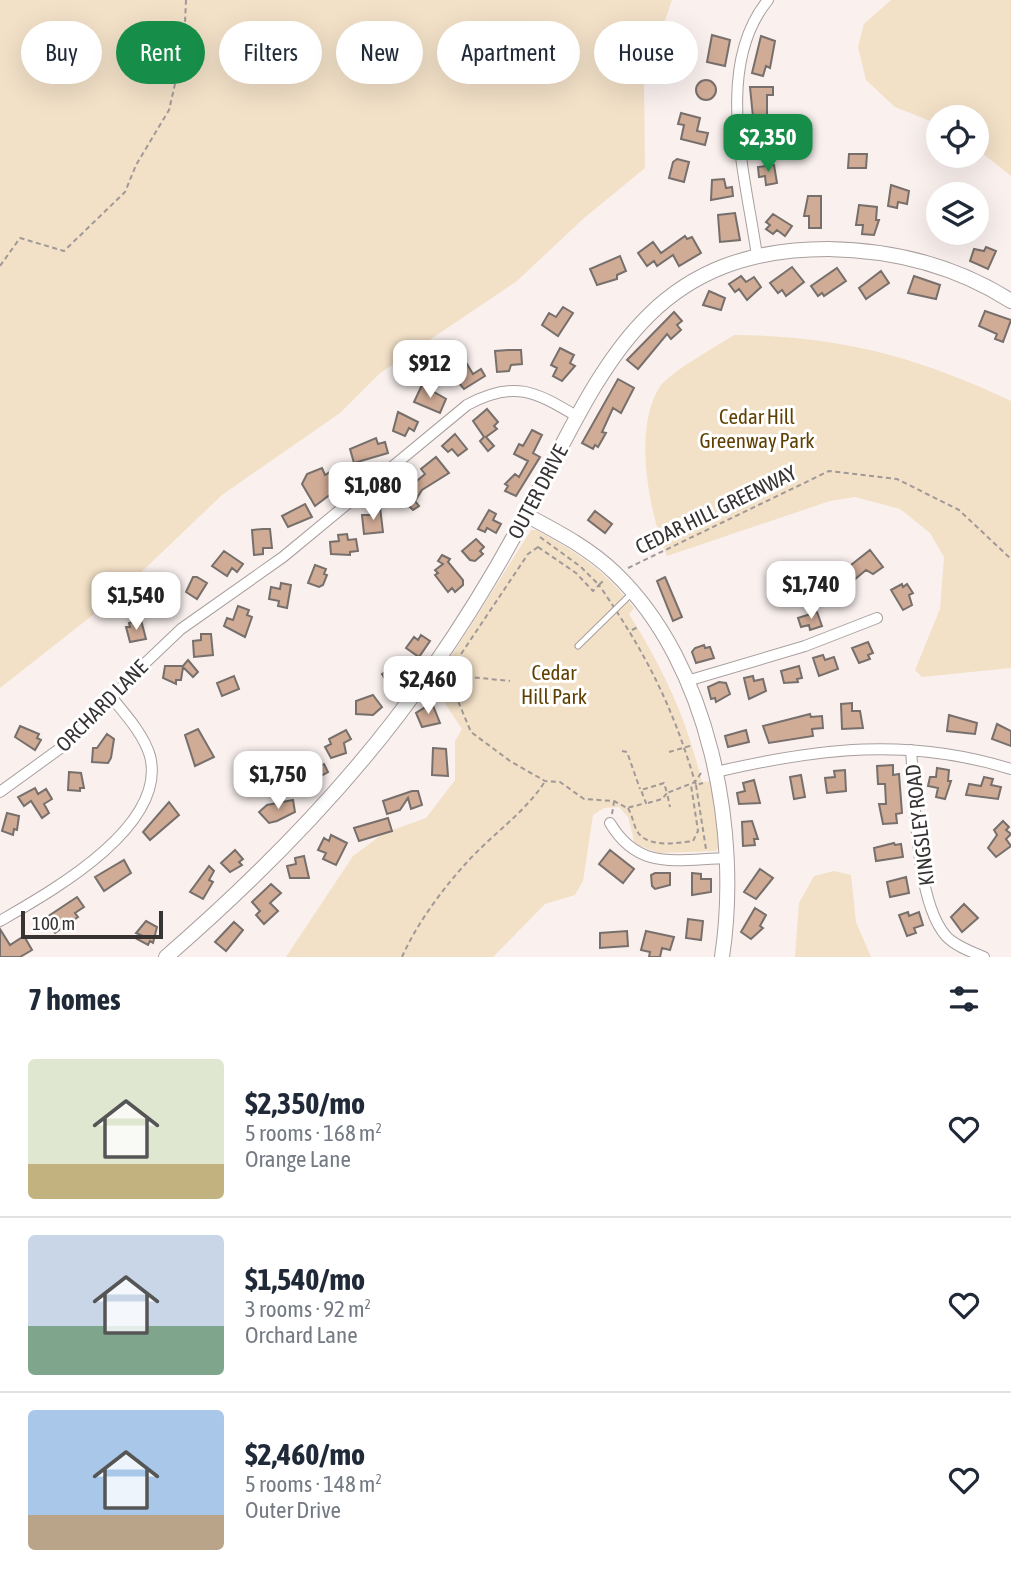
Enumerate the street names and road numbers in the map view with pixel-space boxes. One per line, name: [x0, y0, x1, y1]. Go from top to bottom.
street label: OUTER DRIVE: [502, 440, 572, 543]
street label: CEDAR HILL GREENWAY: [631, 459, 800, 558]
street label: ORCHARD LANE: [51, 655, 152, 756]
street label: KINGSLEY ROAD: [900, 763, 938, 887]

